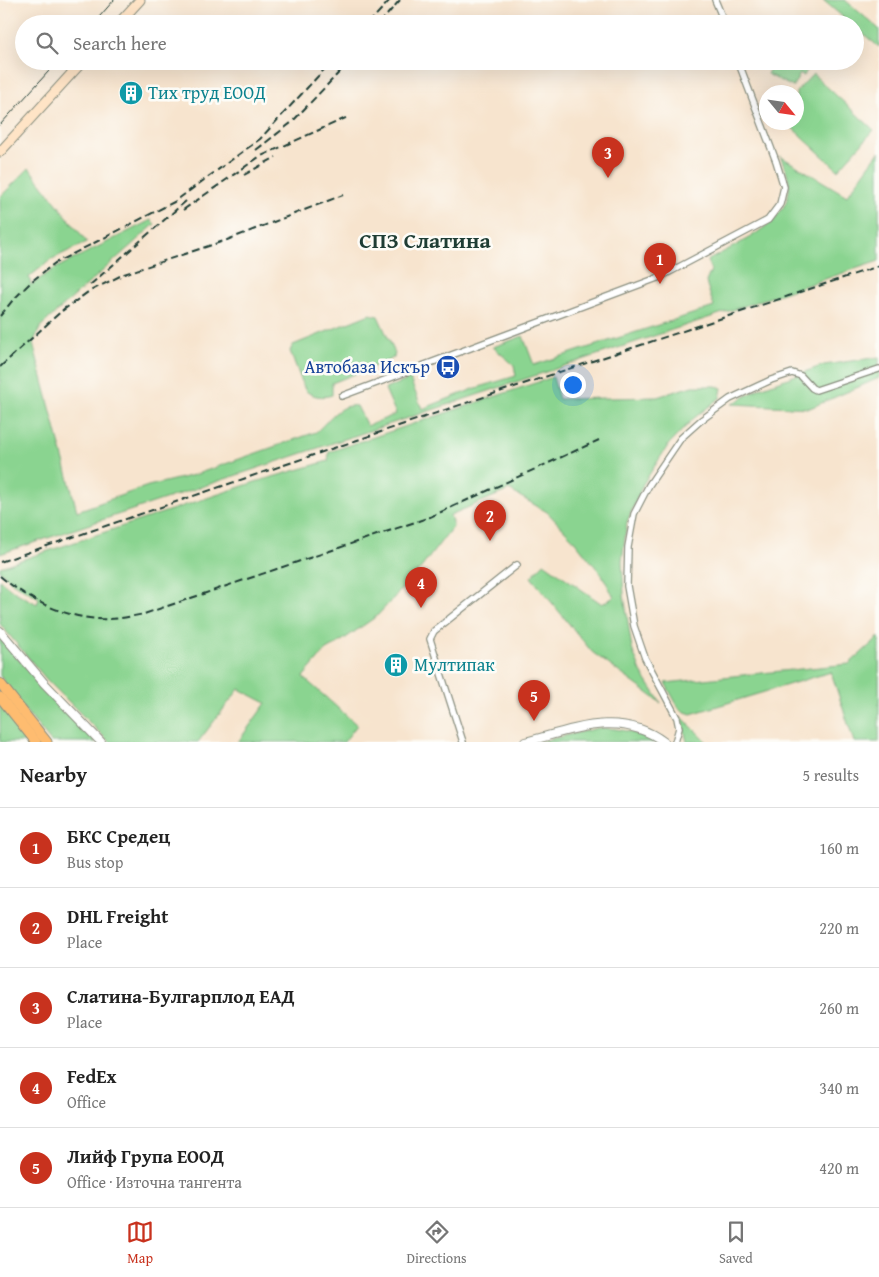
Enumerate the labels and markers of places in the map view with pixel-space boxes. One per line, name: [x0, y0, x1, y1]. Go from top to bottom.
place label: Тих труд ЕООД: [148, 79, 266, 106]
building icon: Тих труд ЕООД: [118, 80, 144, 106]
pin: 3: [592, 137, 624, 178]
pin: 1: [644, 243, 676, 284]
place label: Автобаза Искър: [304, 353, 430, 380]
bus stop icon: Автобаза Искър: [435, 354, 461, 380]
pin: 2: [474, 500, 506, 541]
pin: 4: [405, 567, 437, 608]
place label: Мултипак: [414, 651, 495, 678]
building icon: Мултипак: [383, 652, 409, 678]
pin: 5: [518, 680, 550, 721]

